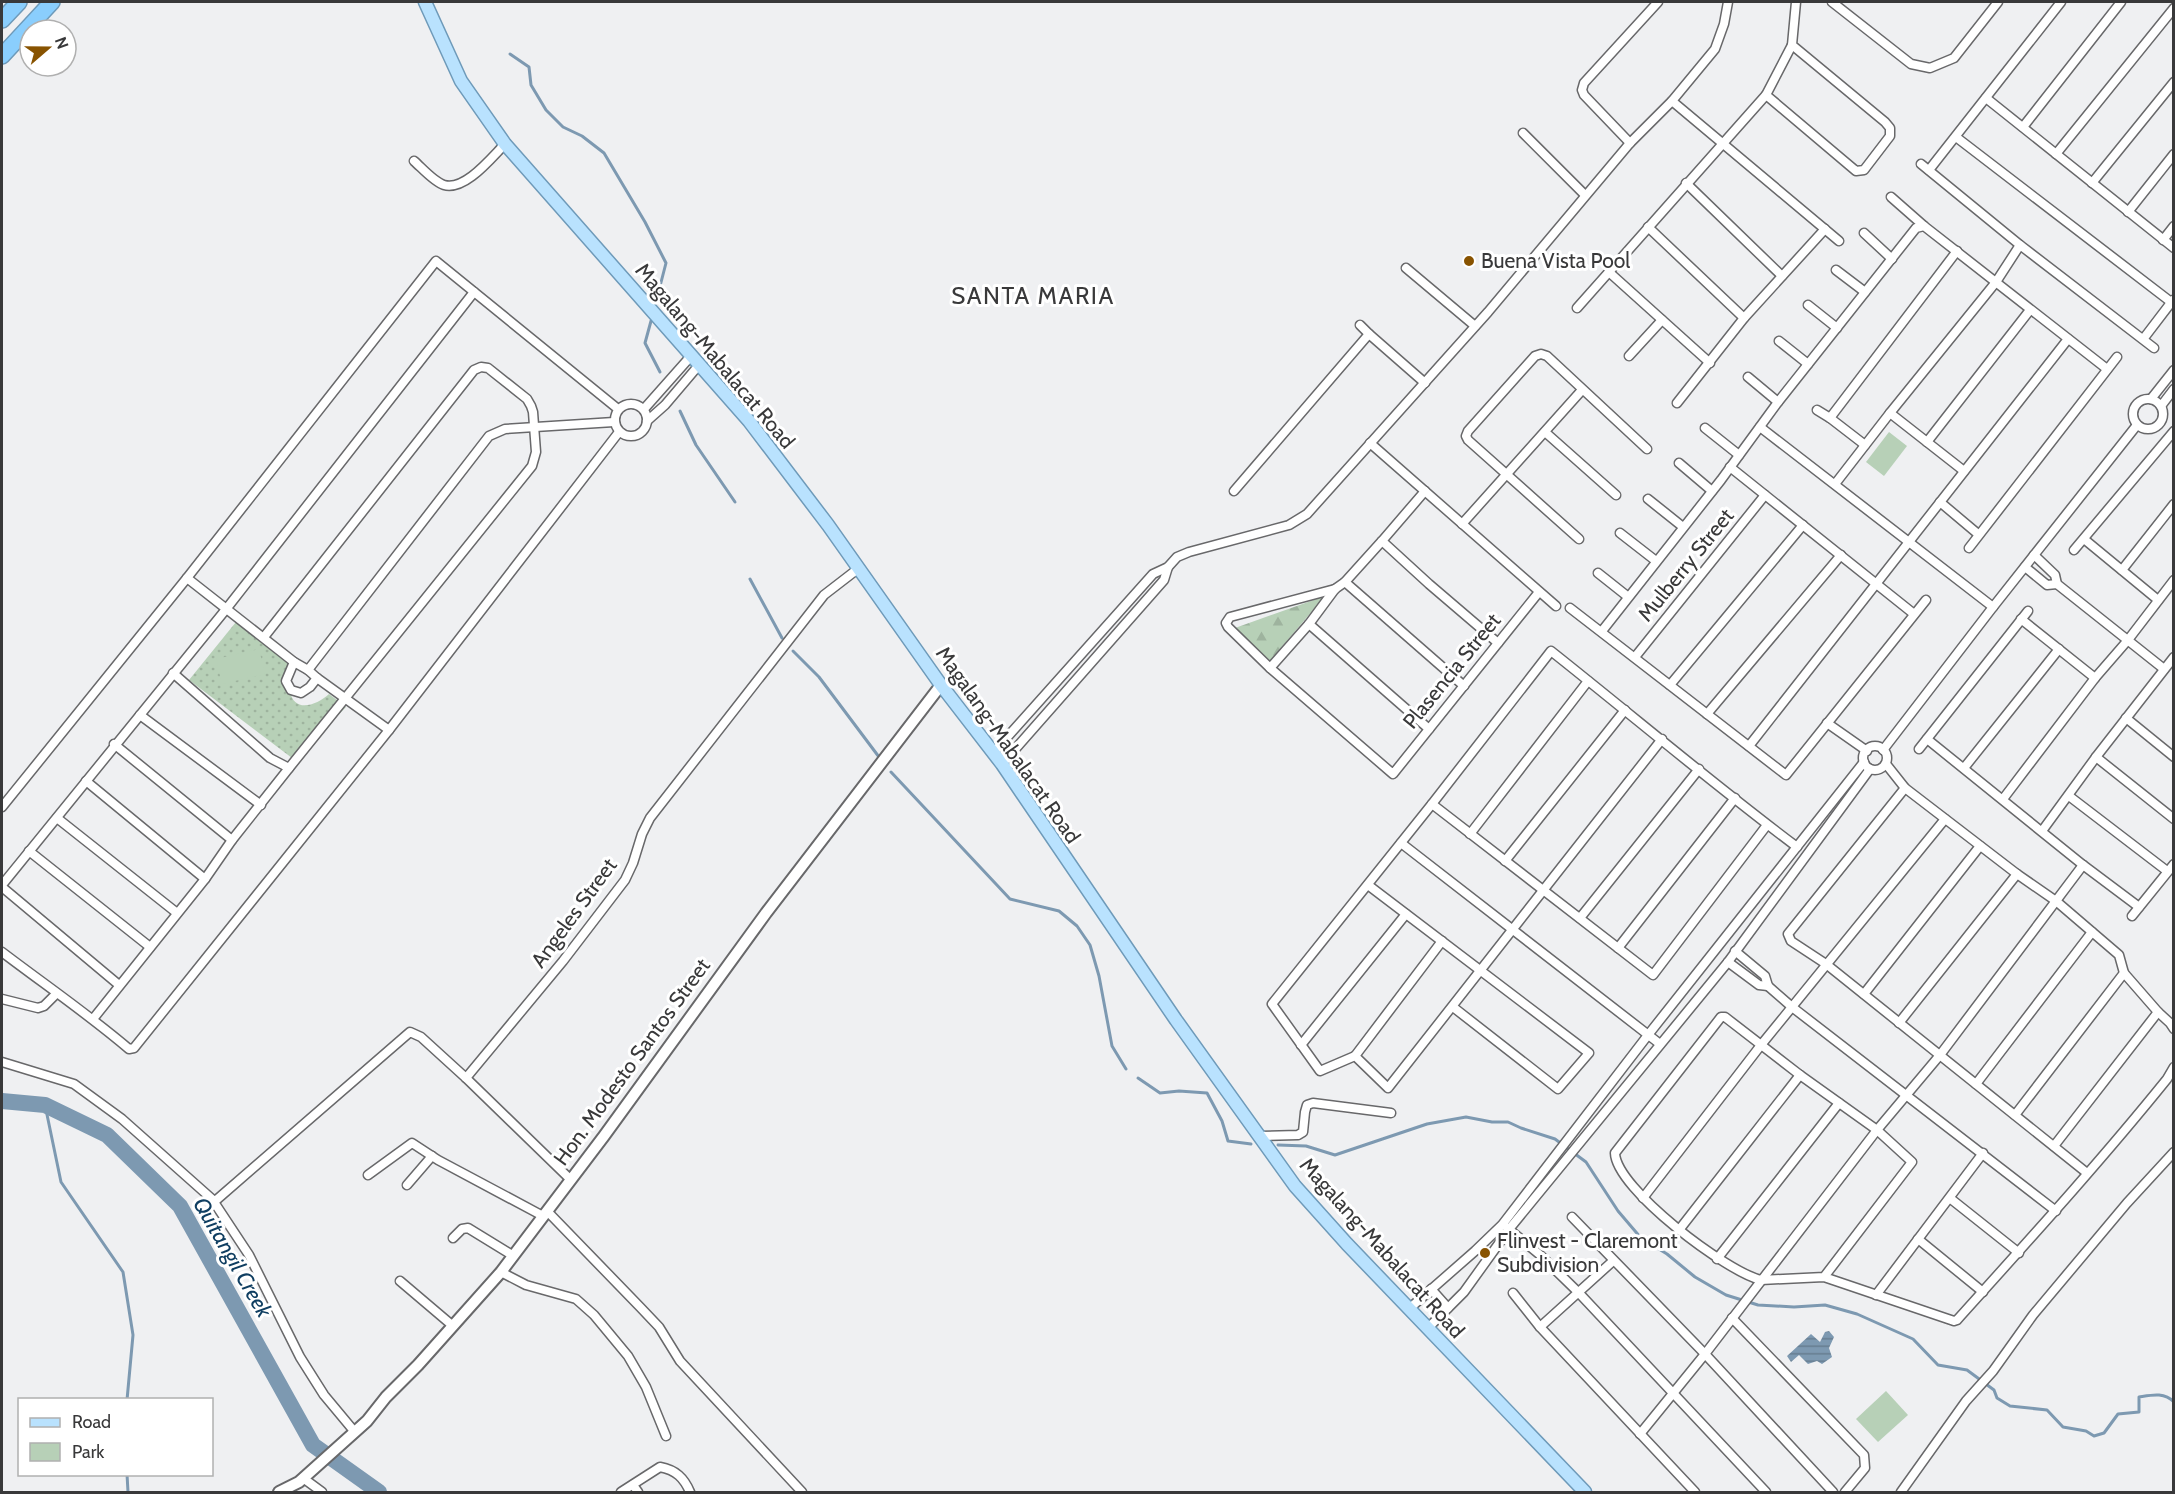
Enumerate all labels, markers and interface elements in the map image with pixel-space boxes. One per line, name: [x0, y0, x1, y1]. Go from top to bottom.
north arrow: [18, 18, 78, 78]
text: N: [51, 34, 72, 52]
place label: Buena Vista Pool: [1481, 248, 1630, 273]
marker: Buena Vista Pool: [1462, 254, 1476, 268]
street label: Magalang-Mabalacat Road: [631, 258, 800, 453]
district label: SANTA MARIA: [951, 281, 1115, 310]
street label: Mulberry Street: [1633, 503, 1739, 626]
street label: Plasencia Street: [1398, 608, 1506, 733]
street label: Magalang-Mabalacat Road: [931, 642, 1086, 848]
street label: Angeles Street: [526, 853, 622, 972]
street label: Hon. Modesto Santos Street: [548, 953, 715, 1170]
street label: Magalang-Mabalacat Road: [1295, 1152, 1470, 1343]
water label: Quitangil Creek: [187, 1192, 278, 1323]
place label: Flinvest - Claremont Subdivision: [1497, 1228, 1678, 1277]
marker: Flinvest - Claremont Subdivision: [1478, 1246, 1492, 1260]
legend: [18, 1398, 213, 1476]
text: Road: [72, 1411, 111, 1433]
text: Park: [72, 1441, 105, 1463]

